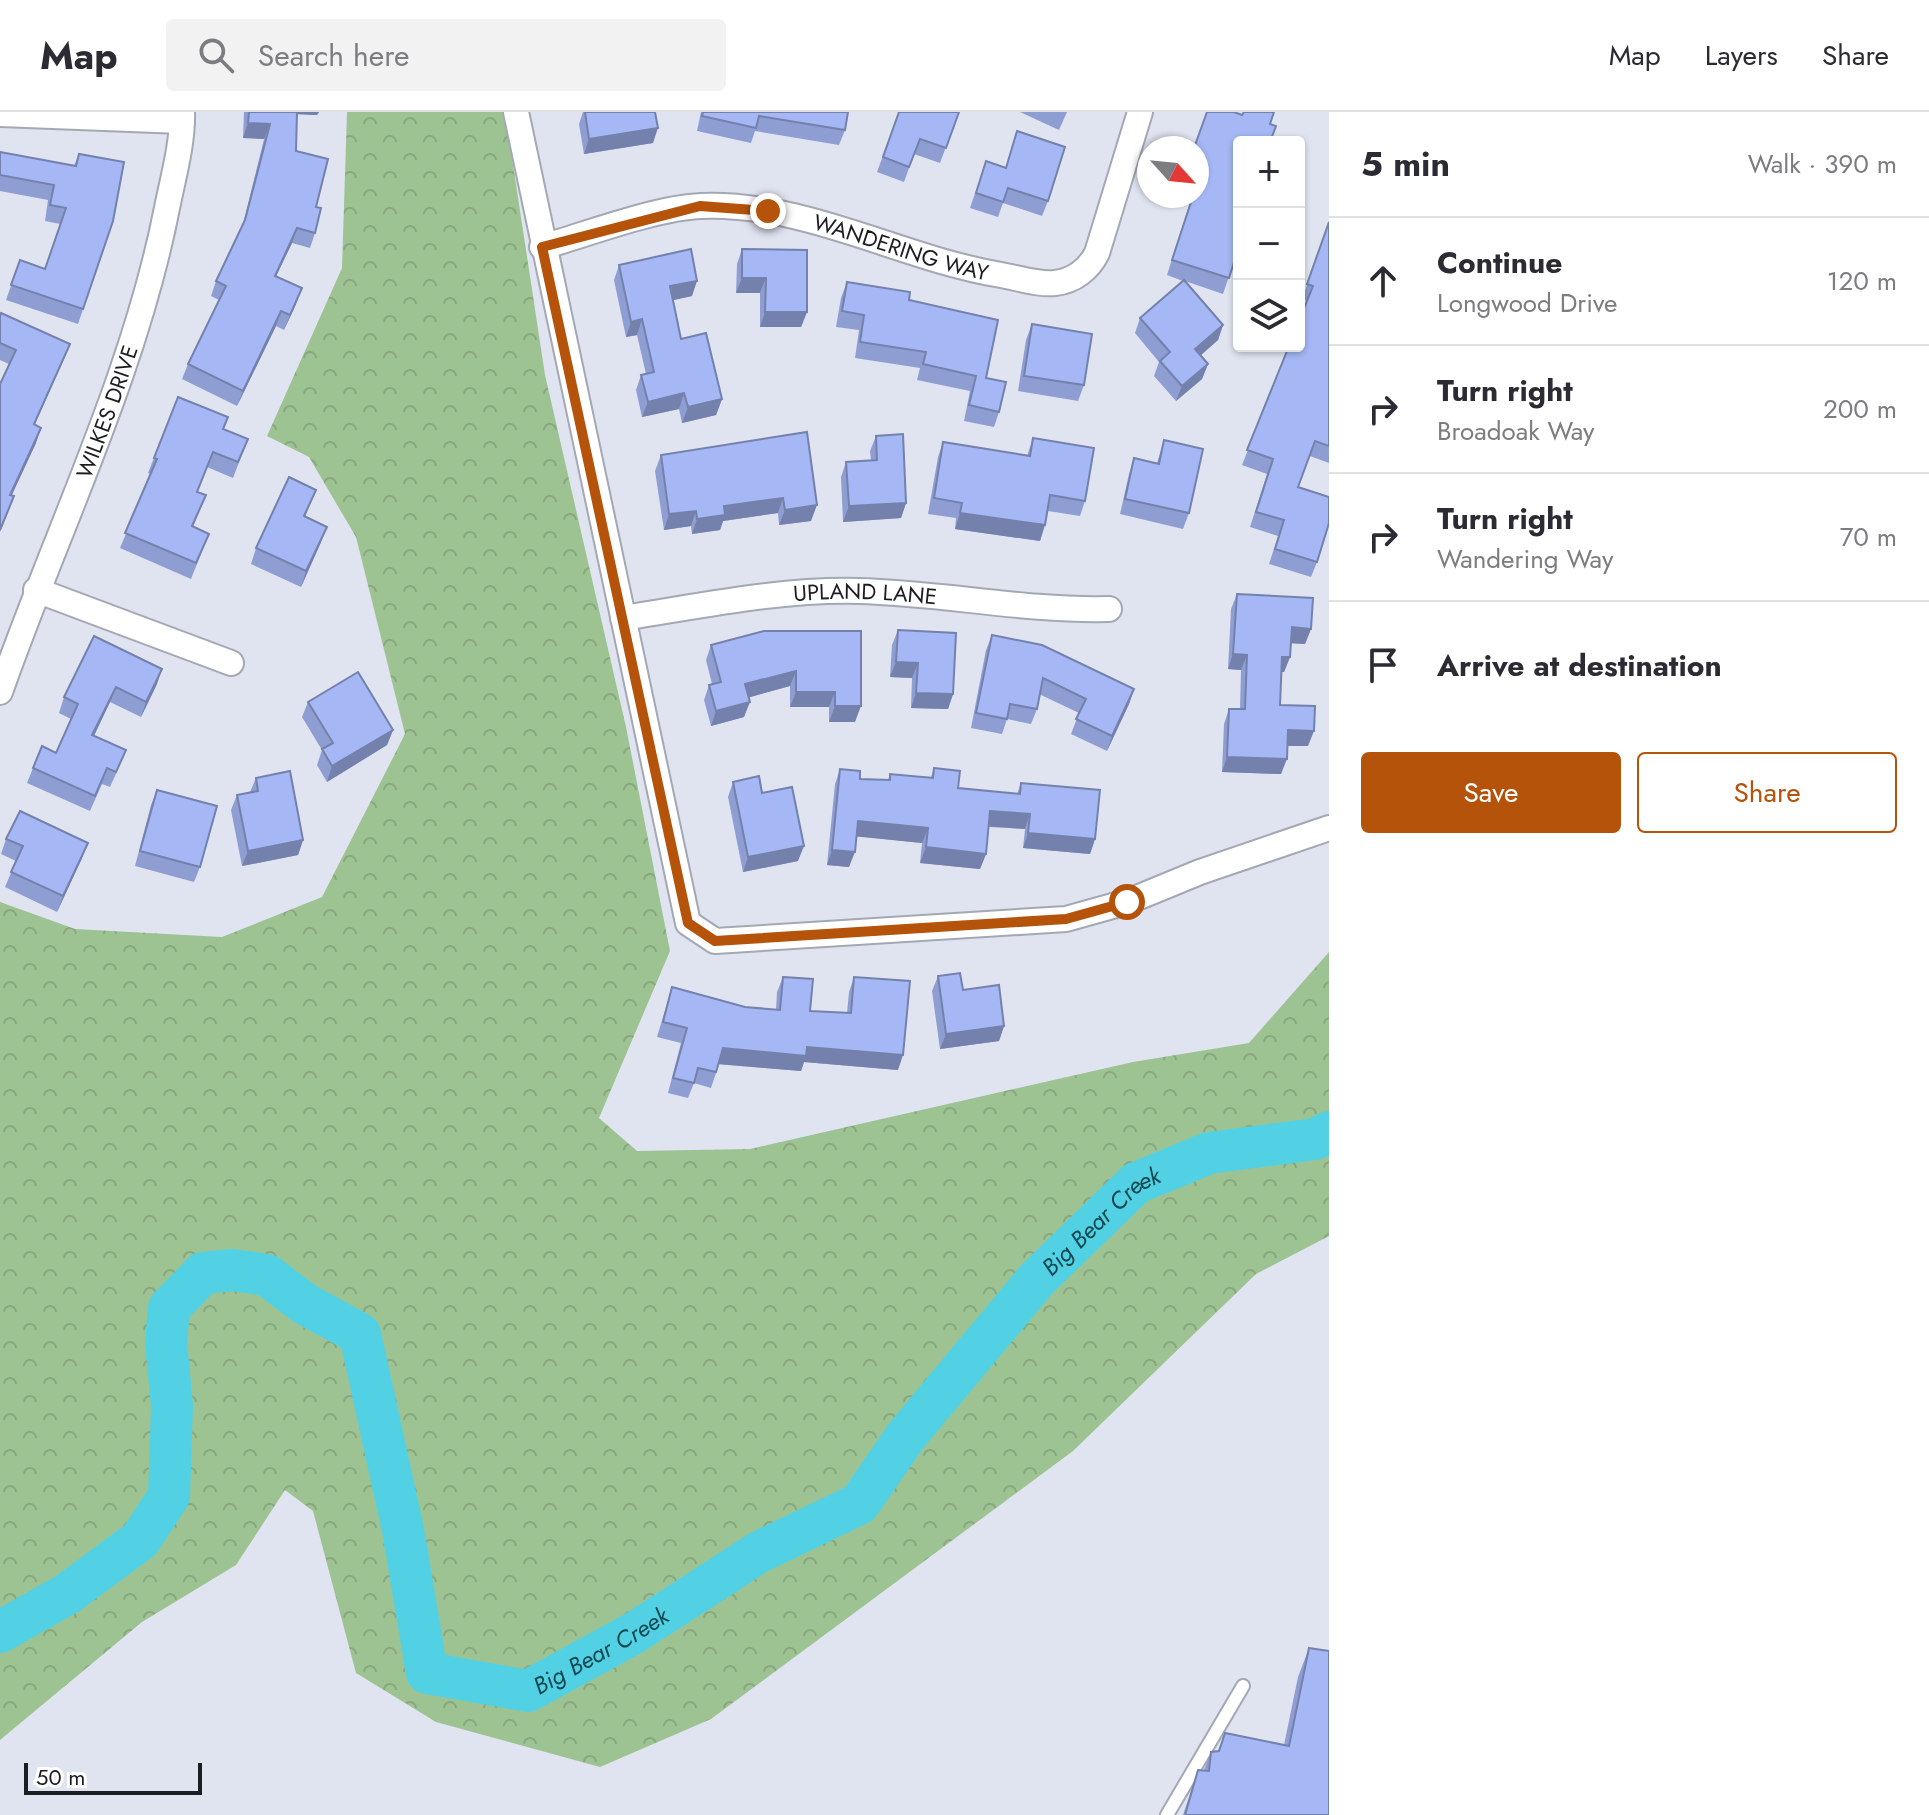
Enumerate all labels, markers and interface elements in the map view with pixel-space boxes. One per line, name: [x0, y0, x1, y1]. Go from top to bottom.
search box: [166, 19, 726, 91]
text: Map: [40, 28, 118, 83]
icon: search: [194, 33, 238, 77]
text: Search here: [258, 34, 410, 77]
text: Map: [1609, 35, 1661, 76]
text: Layers: [1705, 35, 1778, 76]
text: Share: [1822, 35, 1889, 76]
north arrow: [1137, 136, 1209, 208]
map controls: [1233, 136, 1305, 352]
button: +: [1233, 136, 1305, 208]
text: 5 min: [1361, 140, 1450, 189]
text: Walk · 390 m: [1748, 145, 1897, 183]
route end: [750, 193, 786, 229]
street label: WANDERING WAY: [810, 206, 992, 288]
button: −: [1233, 208, 1305, 280]
text: Continue: [1437, 241, 1563, 284]
icon: ahead: [1361, 259, 1405, 303]
text: 120 m: [1827, 262, 1897, 300]
button: layers: [1233, 280, 1305, 352]
text: Longwood Drive: [1437, 284, 1617, 322]
street label: WILKES DRIVE: [68, 341, 146, 483]
text: Turn right: [1437, 369, 1573, 412]
icon: right: [1361, 387, 1405, 431]
text: 200 m: [1823, 390, 1897, 428]
text: Broadoak Way: [1437, 412, 1594, 450]
text: Turn right: [1437, 497, 1573, 540]
icon: right: [1361, 515, 1405, 559]
text: 70 m: [1840, 518, 1897, 556]
text: Wandering Way: [1437, 540, 1613, 578]
street label: UPLAND LANE: [792, 575, 938, 612]
icon: arrive: [1361, 643, 1405, 687]
text: Arrive at destination: [1437, 644, 1722, 687]
button: Save: [1361, 752, 1621, 833]
button: Share: [1637, 752, 1897, 833]
route start: [1109, 884, 1145, 920]
water label: Big Bear Creek: [1033, 1157, 1167, 1283]
water label: Big Bear Creek: [526, 1597, 677, 1703]
scale bar: [24, 1759, 202, 1795]
text: 50 m: [36, 1761, 85, 1793]

